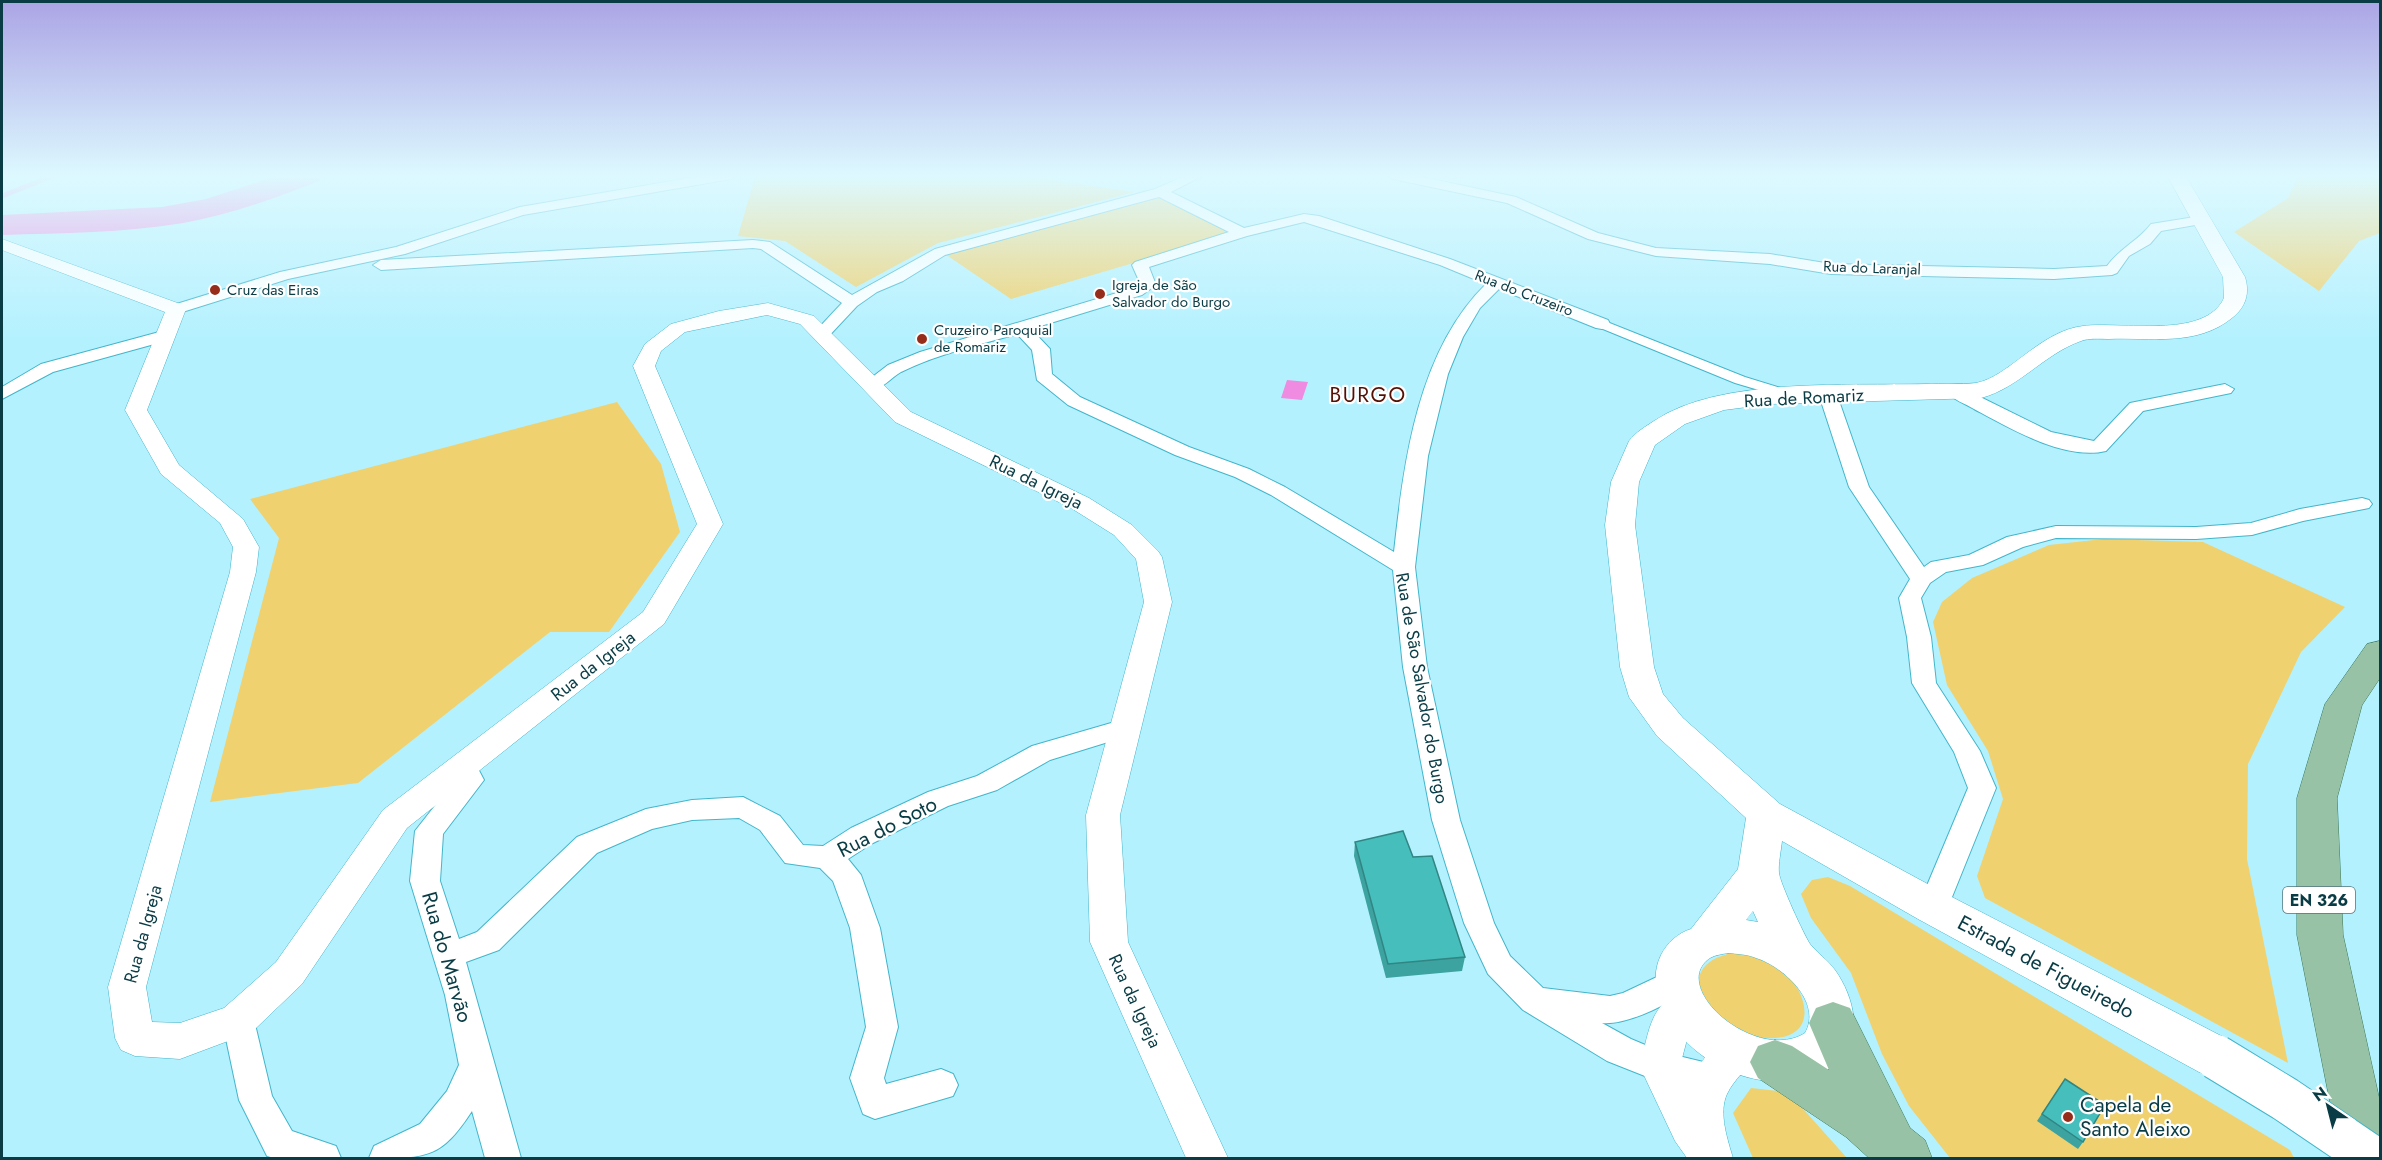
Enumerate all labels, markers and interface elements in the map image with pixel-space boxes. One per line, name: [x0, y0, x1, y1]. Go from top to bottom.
street label: Rua do Laranjal: [1823, 255, 1921, 281]
street label: Rua do Cruzeiro: [1472, 264, 1576, 322]
place label: Igreja de São Salvador do Burgo: [1112, 274, 1230, 313]
place label: Cruz das Eiras: [227, 279, 319, 301]
marker: Cruz das Eiras: [208, 283, 222, 297]
marker: Igreja de São Salvador do Burgo: [1093, 287, 1107, 301]
place label: Cruzeiro Paroquial de Romariz: [934, 319, 1052, 358]
marker: Cruzeiro Paroquial de Romariz: [915, 332, 929, 346]
district label: BURGO: [1330, 380, 1407, 410]
street label: Rua de Romariz: [1743, 382, 1865, 414]
street label: Rua da Igreja: [985, 448, 1087, 516]
street label: Rua de São Salvador do Burgo: [1389, 570, 1455, 806]
street label: Rua da Igreja: [545, 625, 641, 707]
street label: Rua do Soto: [832, 789, 942, 865]
street label: Rua da Igreja: [117, 882, 169, 986]
road number: EN 326: [2283, 887, 2355, 913]
street label: Rua do Marvão: [414, 888, 480, 1026]
street label: Estrada de Figueiredo: [1952, 908, 2140, 1026]
street label: Rua da Igreja: [1102, 950, 1168, 1052]
north arrow: [2298, 1076, 2358, 1136]
text: N: [2308, 1081, 2331, 1107]
place label: Capela de Santo Aleixo: [2080, 1090, 2190, 1144]
marker: Capela de Santo Aleixo: [2061, 1110, 2075, 1124]

